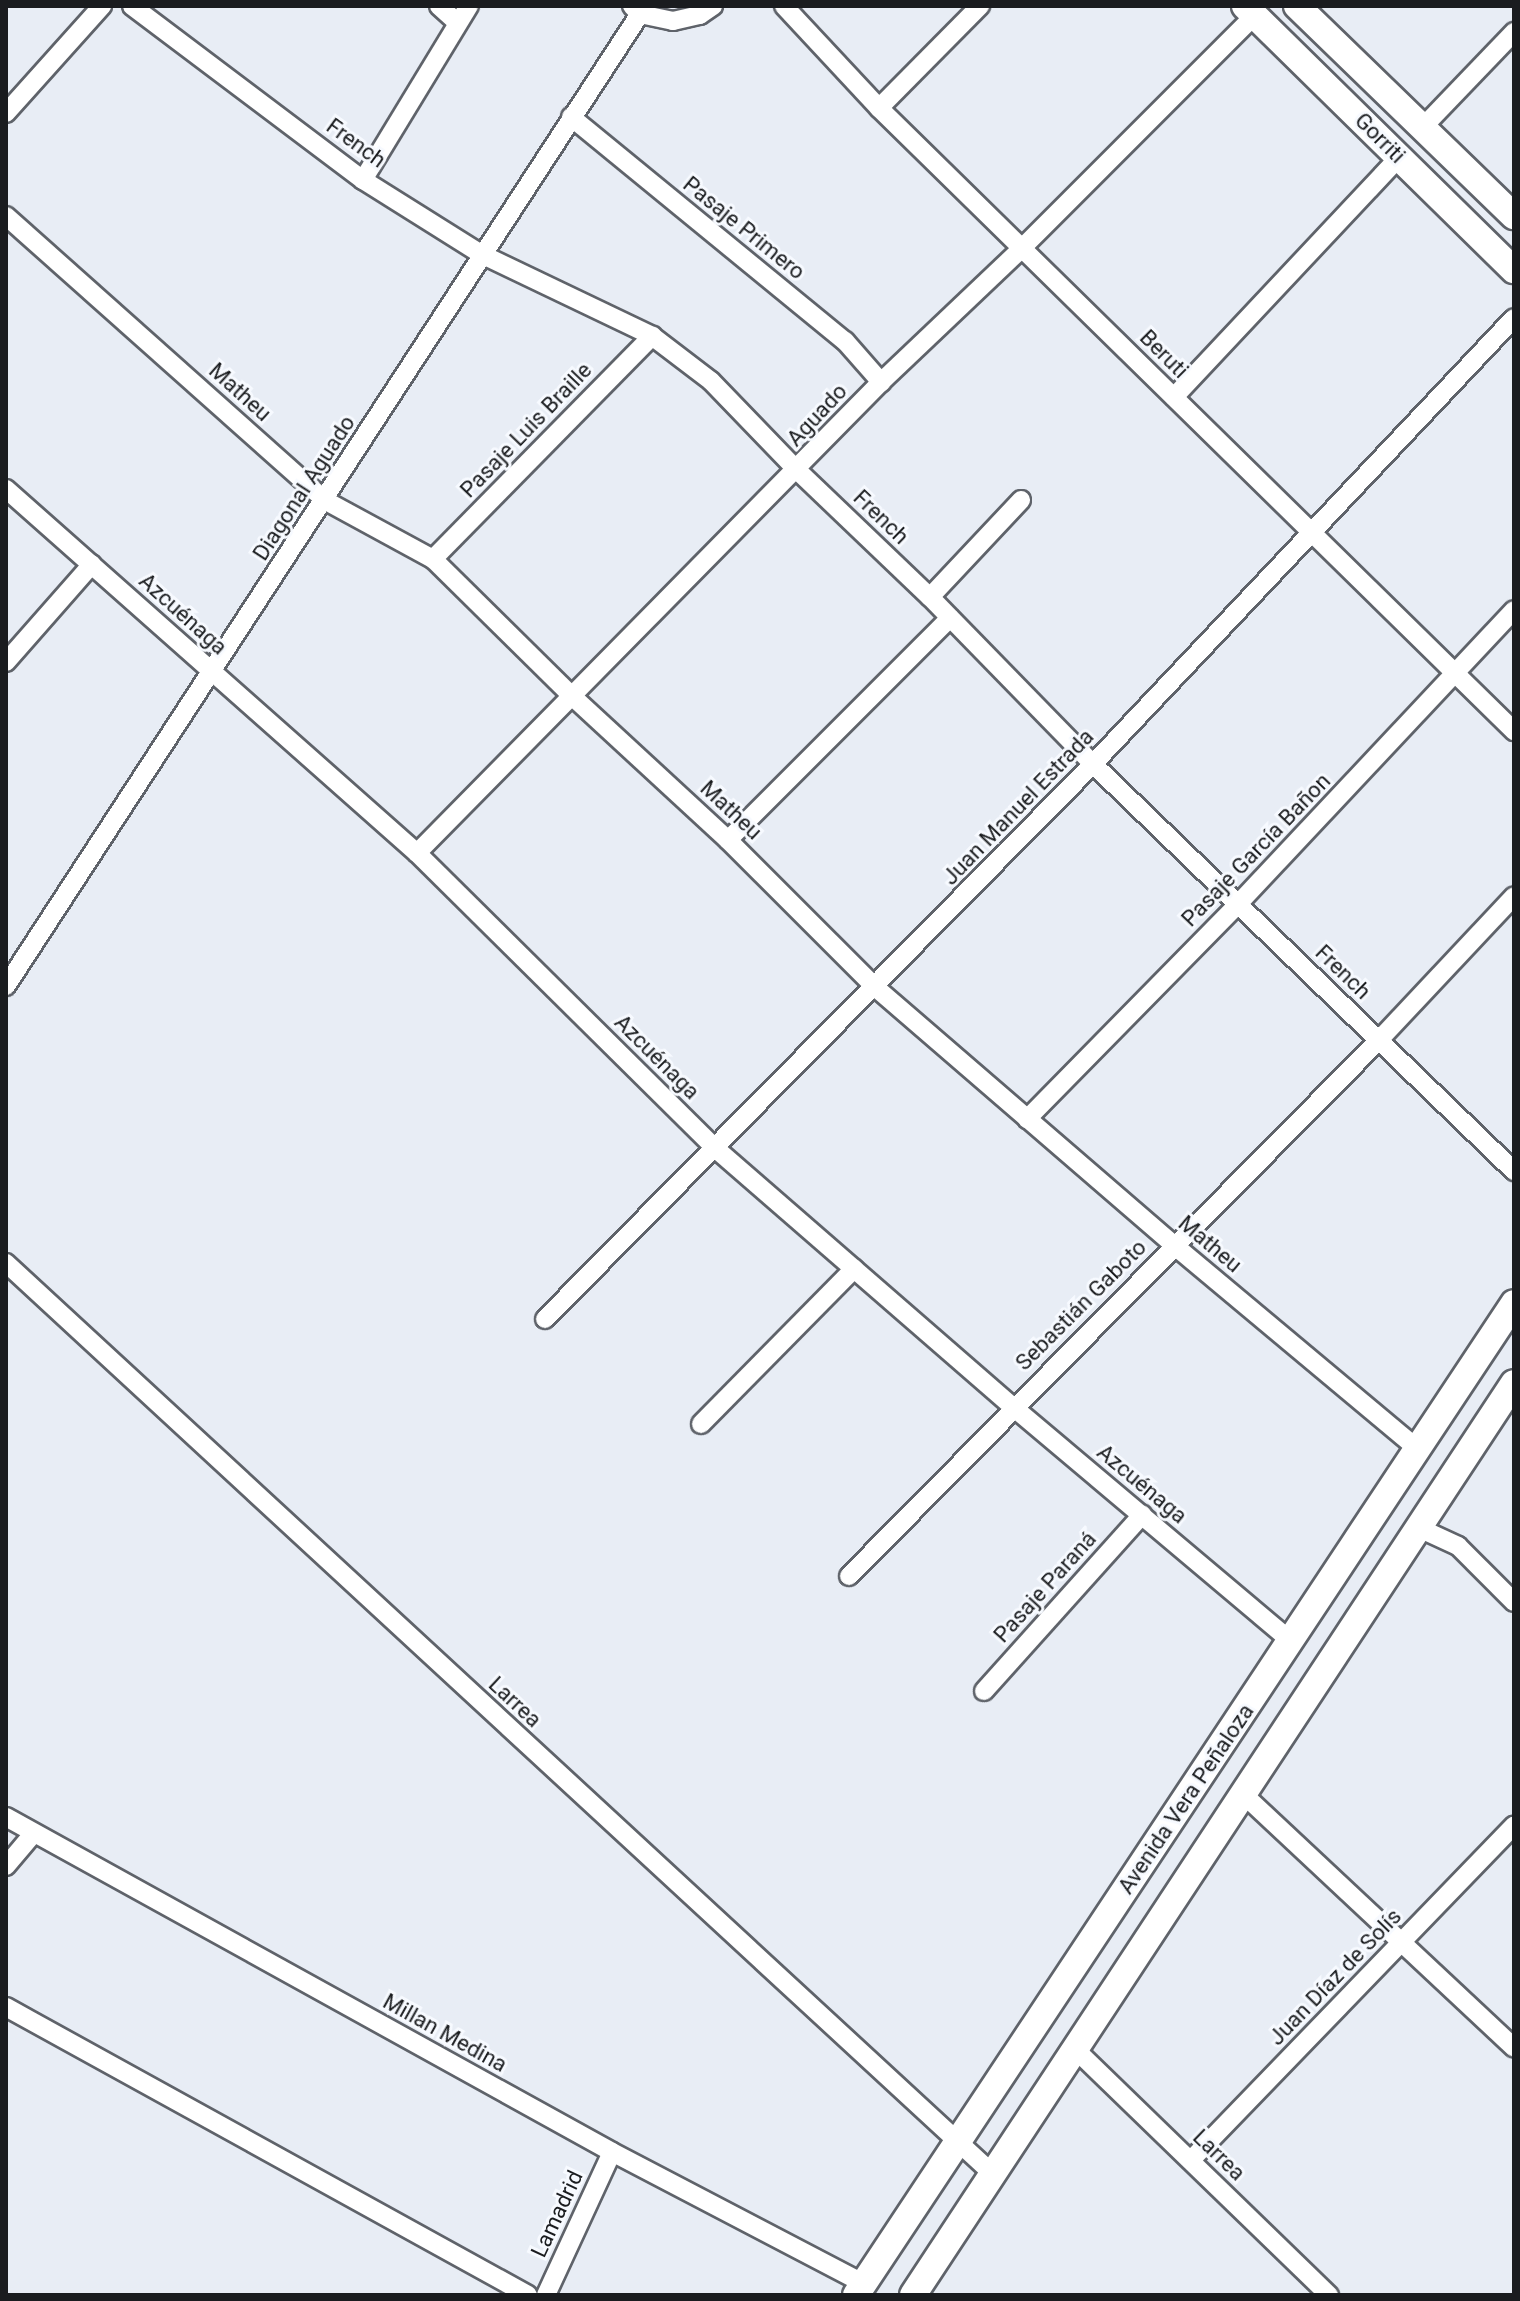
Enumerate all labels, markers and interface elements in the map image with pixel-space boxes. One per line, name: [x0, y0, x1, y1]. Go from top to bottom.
street label: Gorriti: [1349, 107, 1411, 169]
street label: French: [321, 113, 391, 173]
street label: Pasaje Primero: [678, 171, 810, 285]
street label: Beruti: [1134, 324, 1194, 384]
street label: Matheu: [204, 357, 276, 427]
street label: Pasaje Luis Braille: [455, 357, 597, 503]
street label: Aguado: [782, 378, 852, 452]
street label: Diagonal Aguado: [247, 411, 361, 565]
street label: French: [848, 484, 914, 550]
street label: Azcuénaga: [134, 568, 232, 660]
street label: Juan Manuel Estrada: [937, 724, 1099, 890]
street label: Pasaje García Bañon: [1176, 768, 1336, 932]
street label: Matheu: [695, 775, 767, 845]
street label: French: [1310, 939, 1376, 1005]
street label: Azcuénaga: [609, 1009, 705, 1105]
street label: Matheu: [1173, 1210, 1247, 1278]
street label: Sebastián Gaboto: [1010, 1234, 1152, 1376]
street label: Azcuénaga: [1092, 1439, 1192, 1529]
street label: Pasaje Paraná: [988, 1526, 1102, 1648]
street label: Larrea: [483, 1671, 547, 1733]
street label: Avenida Vera Peñaloza: [1113, 1699, 1259, 1899]
street label: Juan Díaz de Solís: [1263, 1903, 1407, 2051]
street label: Millan Medina: [378, 1988, 512, 2078]
street label: Larrea: [1187, 2124, 1251, 2186]
street label: Lamadrid: [525, 2166, 589, 2262]

